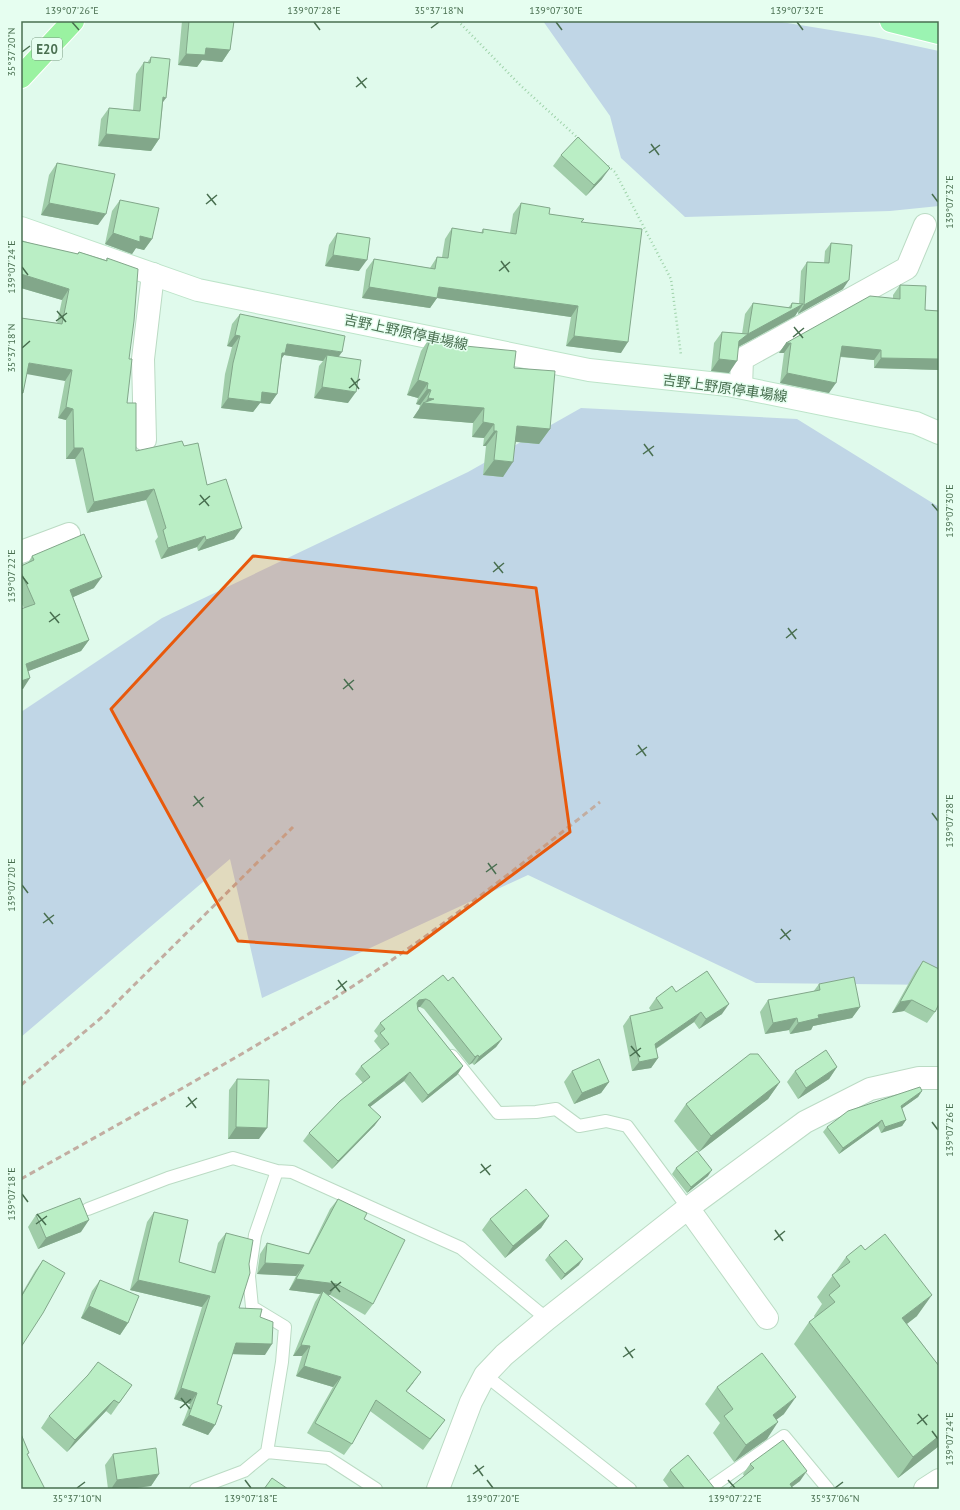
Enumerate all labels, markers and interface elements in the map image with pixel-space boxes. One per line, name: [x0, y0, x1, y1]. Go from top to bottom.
text: 139°07'26"E: [45, 4, 99, 17]
text: 139°07'28"E: [287, 4, 341, 17]
text: 35°37'18"N: [414, 4, 464, 17]
text: 139°07'30"E: [529, 4, 583, 17]
text: 139°07'32"E: [770, 4, 824, 17]
text: 35°37'20"N: [5, 27, 18, 77]
road number: E20: [32, 38, 62, 60]
text: 139°07'32"E: [943, 175, 956, 229]
text: 139°07'24"E: [5, 240, 18, 294]
street label: 吉野上野原停車場線: [343, 310, 469, 354]
text: 35°37'18"N: [5, 323, 18, 373]
street label: 吉野上野原停車場線: [661, 370, 789, 406]
text: 139°07'30"E: [943, 484, 956, 538]
text: 139°07'22"E: [5, 549, 18, 603]
text: 139°07'28"E: [943, 794, 956, 848]
text: 139°07'20"E: [5, 858, 18, 912]
text: 139°07'26"E: [943, 1103, 956, 1157]
text: 139°07'18"E: [5, 1167, 18, 1221]
text: 139°07'24"E: [943, 1412, 956, 1466]
text: 35°37'10"N: [52, 1492, 102, 1505]
text: 139°07'18"E: [224, 1492, 278, 1505]
text: 139°07'20"E: [466, 1492, 520, 1505]
text: 139°07'22"E: [708, 1492, 762, 1505]
text: 35°37'06"N: [810, 1492, 860, 1505]

